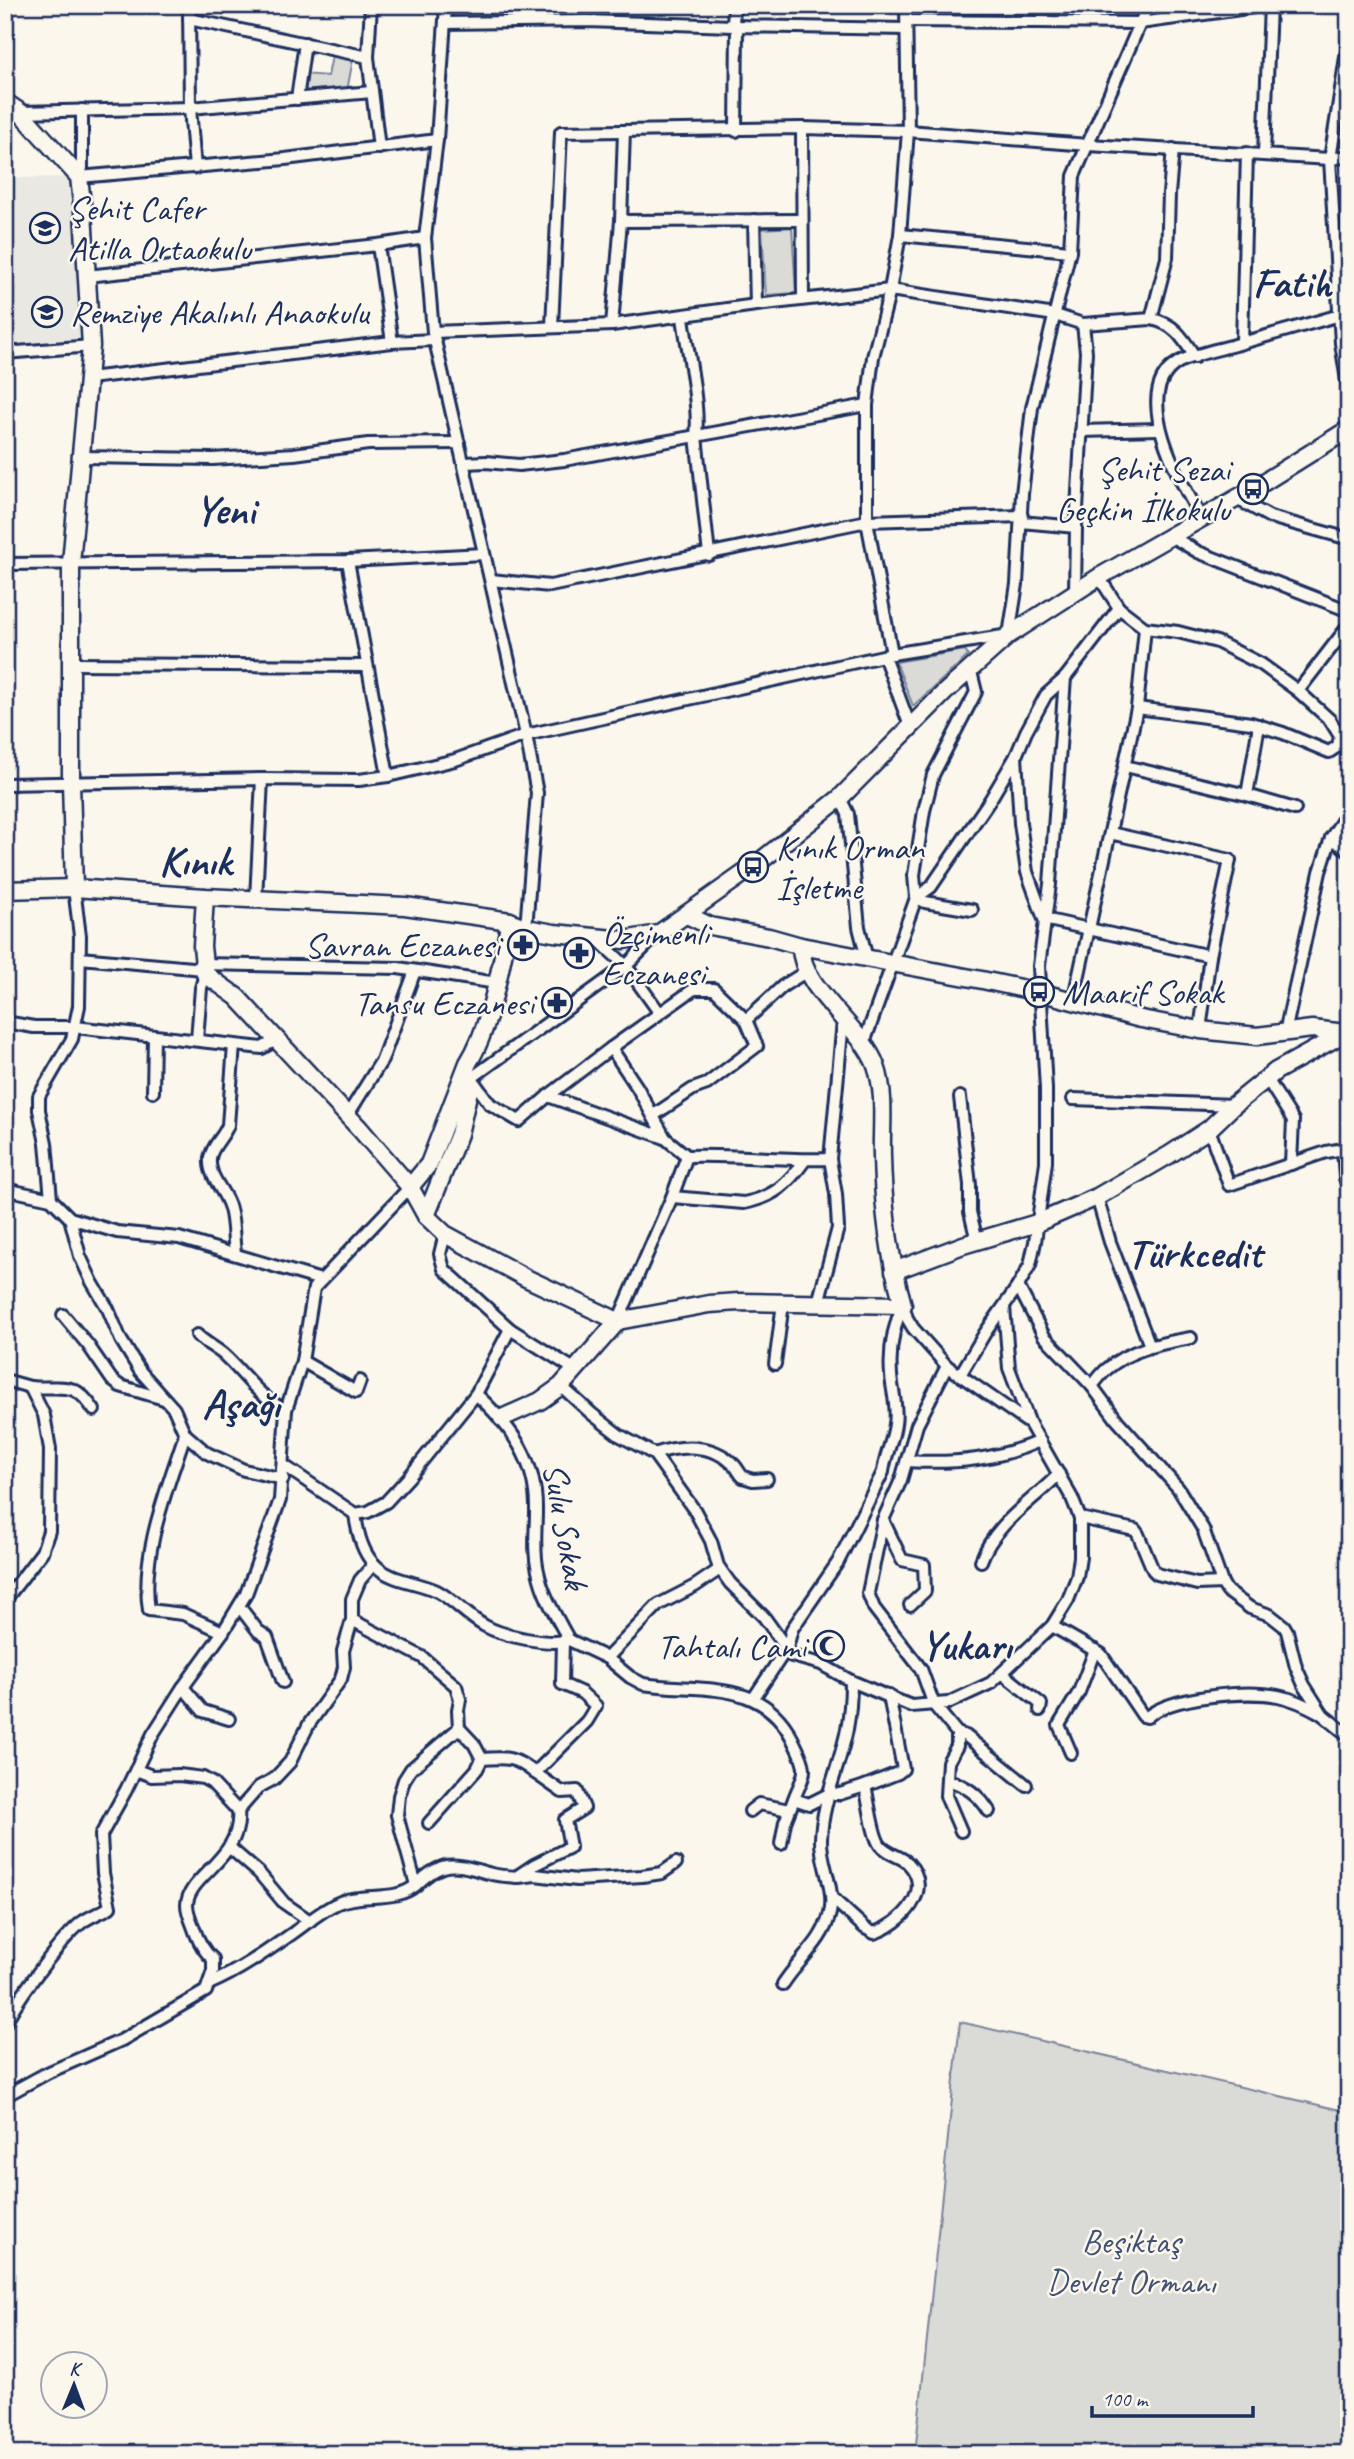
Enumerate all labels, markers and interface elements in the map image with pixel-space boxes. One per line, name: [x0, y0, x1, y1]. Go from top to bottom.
place label: Şehit Cafer Atilla Ortaokulu: [68, 186, 253, 271]
school or university icon: Şehit Cafer Atilla Ortaokulu: [28, 211, 62, 245]
district label: Fatih: [1253, 257, 1333, 310]
place label: Remziye Akalınlı Anaokulu: [70, 290, 371, 335]
school or university icon: Remziye Akalınlı Anaokulu: [30, 295, 64, 329]
place label: Şehit Sezai Geçkin İlkokulu: [1056, 447, 1234, 532]
bus stop icon: Şehit Sezai Geçkin İlkokulu: [1236, 472, 1270, 506]
district label: Yeni: [195, 484, 260, 537]
place label: Kınık Orman İşletme: [776, 825, 925, 910]
district label: Kınık: [159, 835, 235, 888]
bus stop icon: Kınık Orman İşletme: [736, 850, 770, 884]
place label: Özçimenli Eczanesi: [602, 911, 713, 996]
place label: Savran Eczanesi: [304, 923, 504, 968]
pharmacy icon: Savran Eczanesi: [506, 928, 540, 962]
pharmacy icon: Özçimenli Eczanesi: [562, 936, 596, 970]
place label: Maarif Sokak: [1062, 970, 1226, 1015]
bus stop icon: Maarif Sokak: [1022, 975, 1056, 1009]
place label: Tansu Eczanesi: [354, 981, 538, 1026]
pharmacy icon: Tansu Eczanesi: [540, 986, 574, 1020]
district label: Türkcedit: [1127, 1227, 1266, 1280]
district label: Aşağı: [202, 1378, 283, 1431]
street label: Sulu Sokak: [532, 1460, 599, 1595]
district label: Yukarı: [921, 1619, 1014, 1672]
place label: Tahtalı Cami: [657, 1624, 810, 1669]
mosque icon: Tahtalı Cami: [812, 1629, 846, 1663]
park label: Beşiktaş Devlet Ormanı: [1047, 2219, 1217, 2304]
north arrow: [38, 2350, 108, 2420]
text: K: [69, 2357, 84, 2381]
scale bar: [1092, 2375, 1252, 2419]
text: 100 m: [1102, 2386, 1149, 2412]

